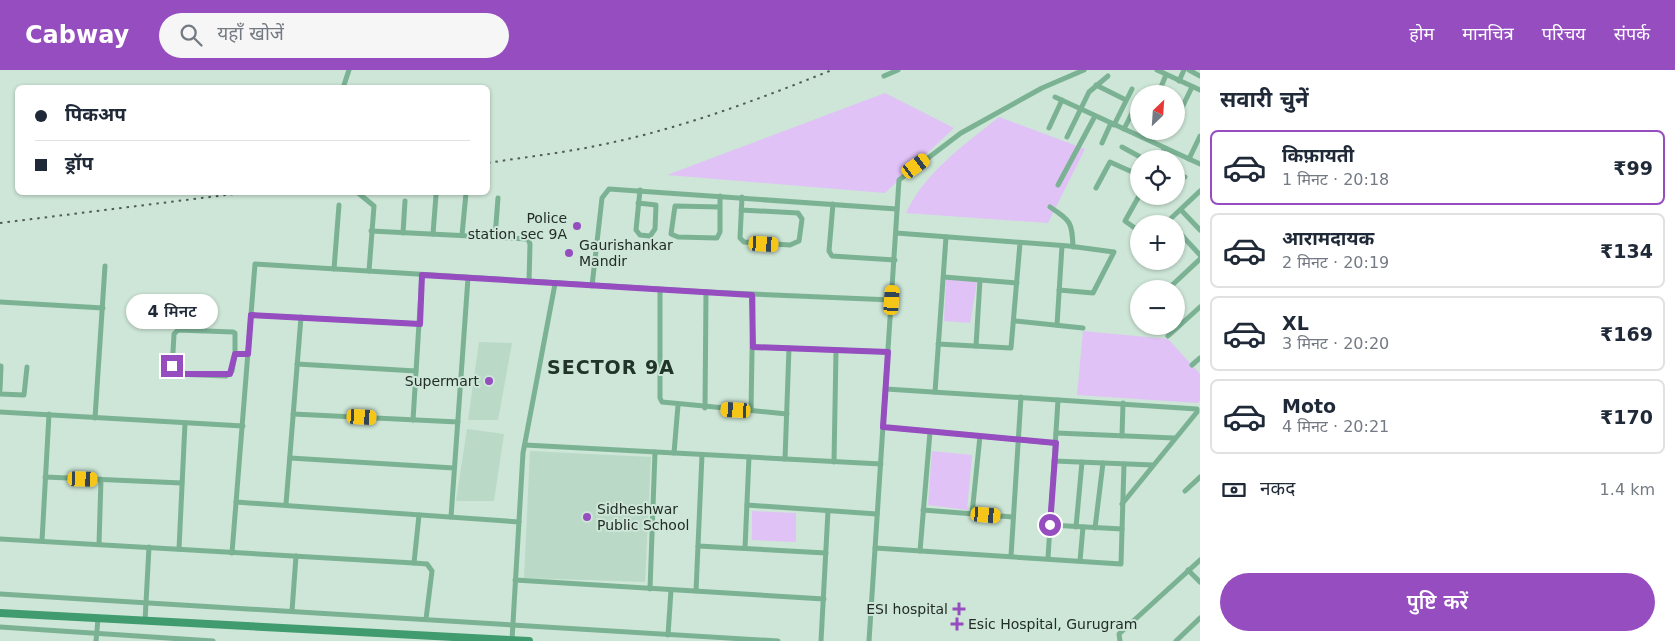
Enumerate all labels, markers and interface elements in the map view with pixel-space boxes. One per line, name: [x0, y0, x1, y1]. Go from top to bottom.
search box: [159, 13, 509, 58]
text: Cabway: [25, 21, 129, 49]
icon: search: [177, 21, 205, 49]
text: यहाँ खोजें: [217, 22, 284, 44]
text: होम: [1409, 23, 1434, 44]
text: मानचित्र: [1462, 23, 1514, 44]
text: परिचय: [1542, 23, 1586, 44]
text: संपर्क: [1614, 23, 1650, 44]
north arrow: [1130, 85, 1185, 140]
map controls: [1130, 85, 1185, 335]
text: सवारी चुनें: [1220, 87, 1309, 112]
text: पिकअप: [65, 103, 126, 125]
text: किफ़ायती: [1282, 144, 1354, 166]
icon: car: [1222, 145, 1267, 190]
button: locate: [1130, 150, 1185, 205]
car: [899, 151, 932, 181]
text: ड्रॉप: [65, 152, 93, 174]
text: ₹99: [1613, 157, 1653, 179]
text: 1 मिनट · 20:18: [1282, 170, 1389, 189]
place label: Police station sec 9A: [468, 210, 567, 242]
button: +: [1130, 215, 1185, 270]
marker: Police station sec 9A: [571, 220, 583, 232]
text: आरामदायक: [1282, 227, 1374, 249]
icon: car: [1222, 228, 1267, 273]
car: [748, 236, 779, 252]
place label: Gaurishankar Mandir: [579, 237, 673, 269]
text: ₹134: [1600, 240, 1653, 262]
marker: Gaurishankar Mandir: [563, 247, 575, 259]
text: 2 मिनट · 20:19: [1282, 253, 1389, 272]
button: −: [1130, 280, 1185, 335]
car: [883, 285, 900, 315]
callout: 4 मिनट: [126, 294, 218, 328]
text: 4 मिनट: [147, 302, 197, 321]
icon: car: [1222, 311, 1267, 356]
text: XL: [1282, 312, 1309, 334]
text: ₹169: [1600, 323, 1653, 345]
text: 3 मिनट · 20:20: [1282, 334, 1389, 353]
route end: [161, 355, 183, 377]
district label: SECTOR 9A: [547, 356, 675, 378]
place label: Supermart: [405, 373, 480, 389]
marker: Supermart: [483, 375, 495, 387]
icon: car: [1222, 394, 1267, 439]
text: Moto: [1282, 395, 1336, 417]
car: [720, 402, 751, 418]
text: ₹170: [1600, 406, 1653, 428]
car: [346, 409, 377, 425]
text: 4 मिनट · 20:21: [1282, 417, 1389, 436]
car: [67, 471, 98, 487]
icon: cash: [1220, 476, 1248, 504]
text: नकद: [1260, 477, 1295, 499]
text: 1.4 km: [1600, 480, 1655, 499]
place label: Sidheshwar Public School: [597, 501, 689, 533]
car: [970, 506, 1001, 524]
marker: Sidheshwar Public School: [581, 511, 593, 523]
route start: [1039, 514, 1061, 536]
button: पुष्टि करें: [1220, 573, 1655, 631]
place label: ESI hospital: [866, 601, 948, 617]
marker: ESI hospital: [952, 602, 966, 616]
place label: Esic Hospital, Gurugram: [968, 616, 1137, 632]
marker: Esic Hospital, Gurugram: [950, 617, 964, 631]

